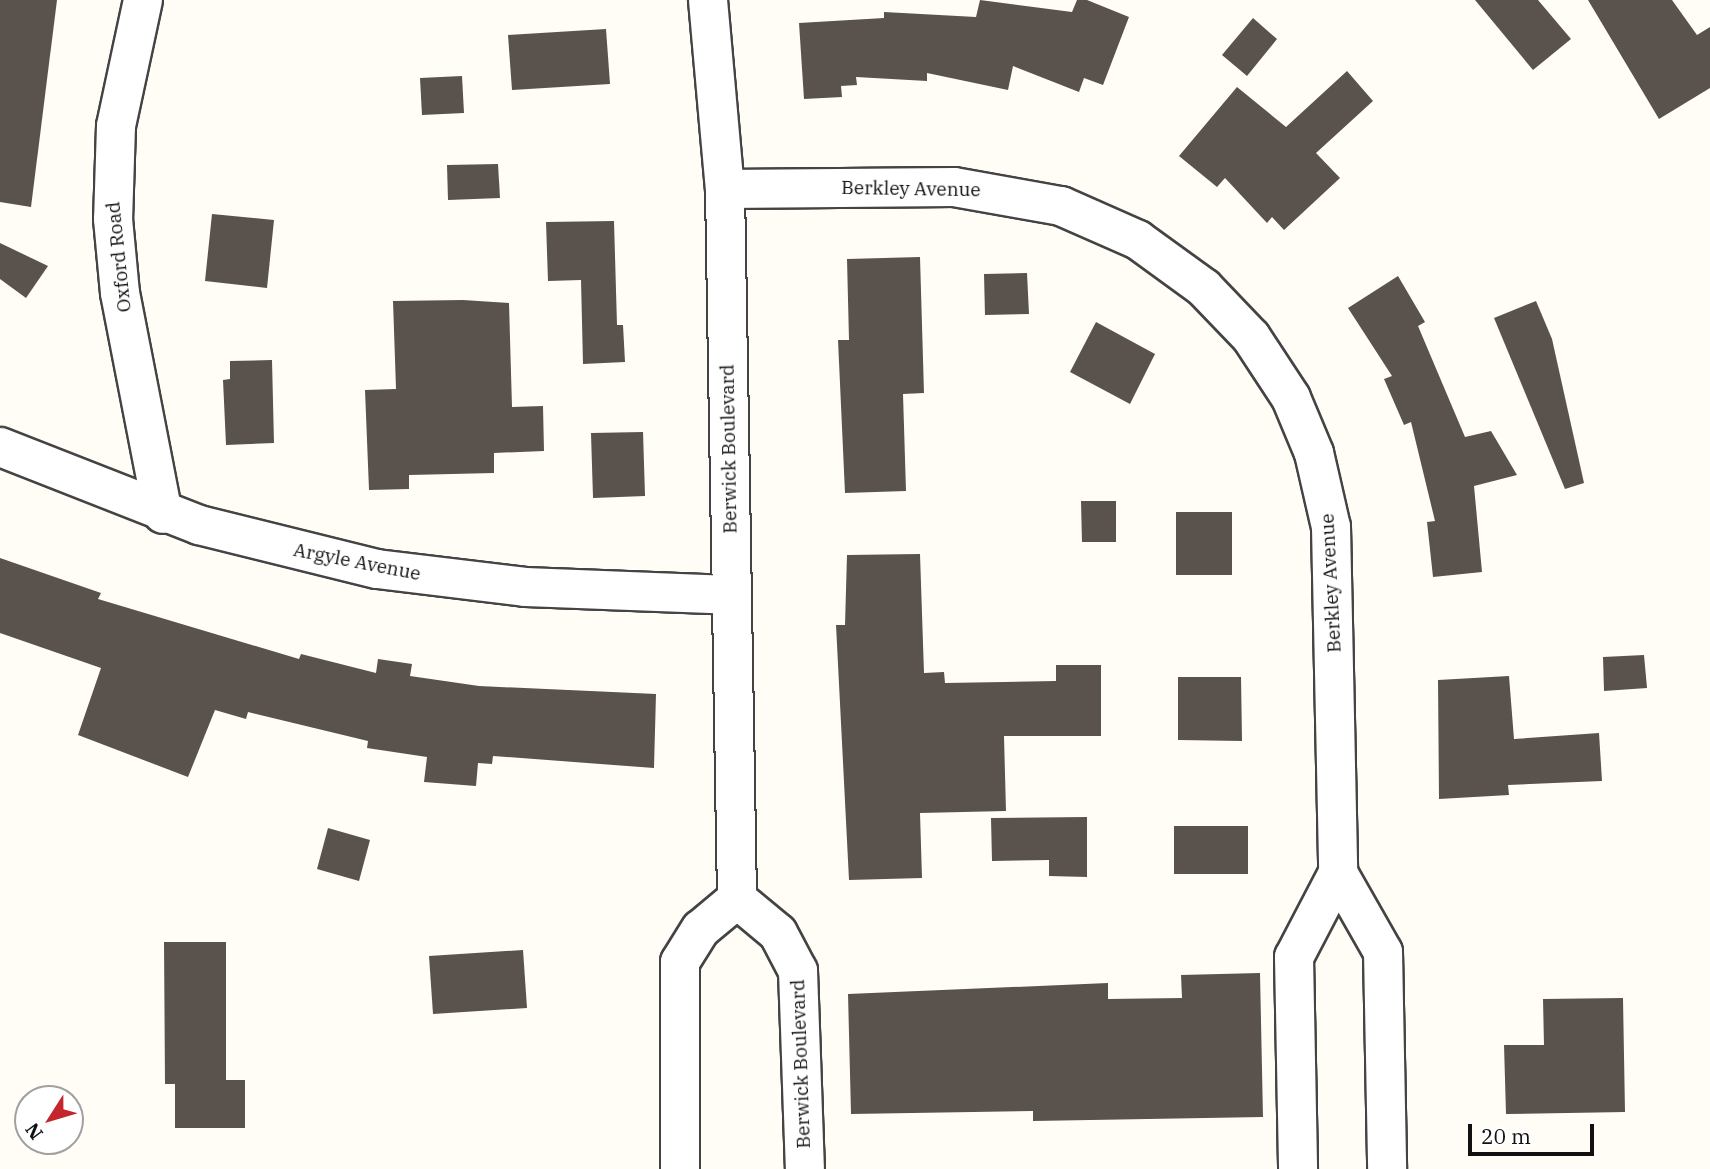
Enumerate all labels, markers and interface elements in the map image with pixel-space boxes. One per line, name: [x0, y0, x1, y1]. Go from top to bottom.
street label: Berkley Avenue: [841, 176, 981, 202]
street label: Oxford Road: [102, 201, 136, 313]
street label: Berwick Boulevard: [716, 364, 742, 534]
street label: Berkley Avenue: [1316, 513, 1346, 653]
street label: Argyle Avenue: [291, 538, 423, 586]
street label: Berwick Boulevard: [787, 979, 815, 1149]
north arrow: [14, 1085, 84, 1155]
scale bar: [1472, 1110, 1598, 1154]
text: N: [20, 1118, 48, 1145]
text: 20 m: [1481, 1122, 1531, 1150]

